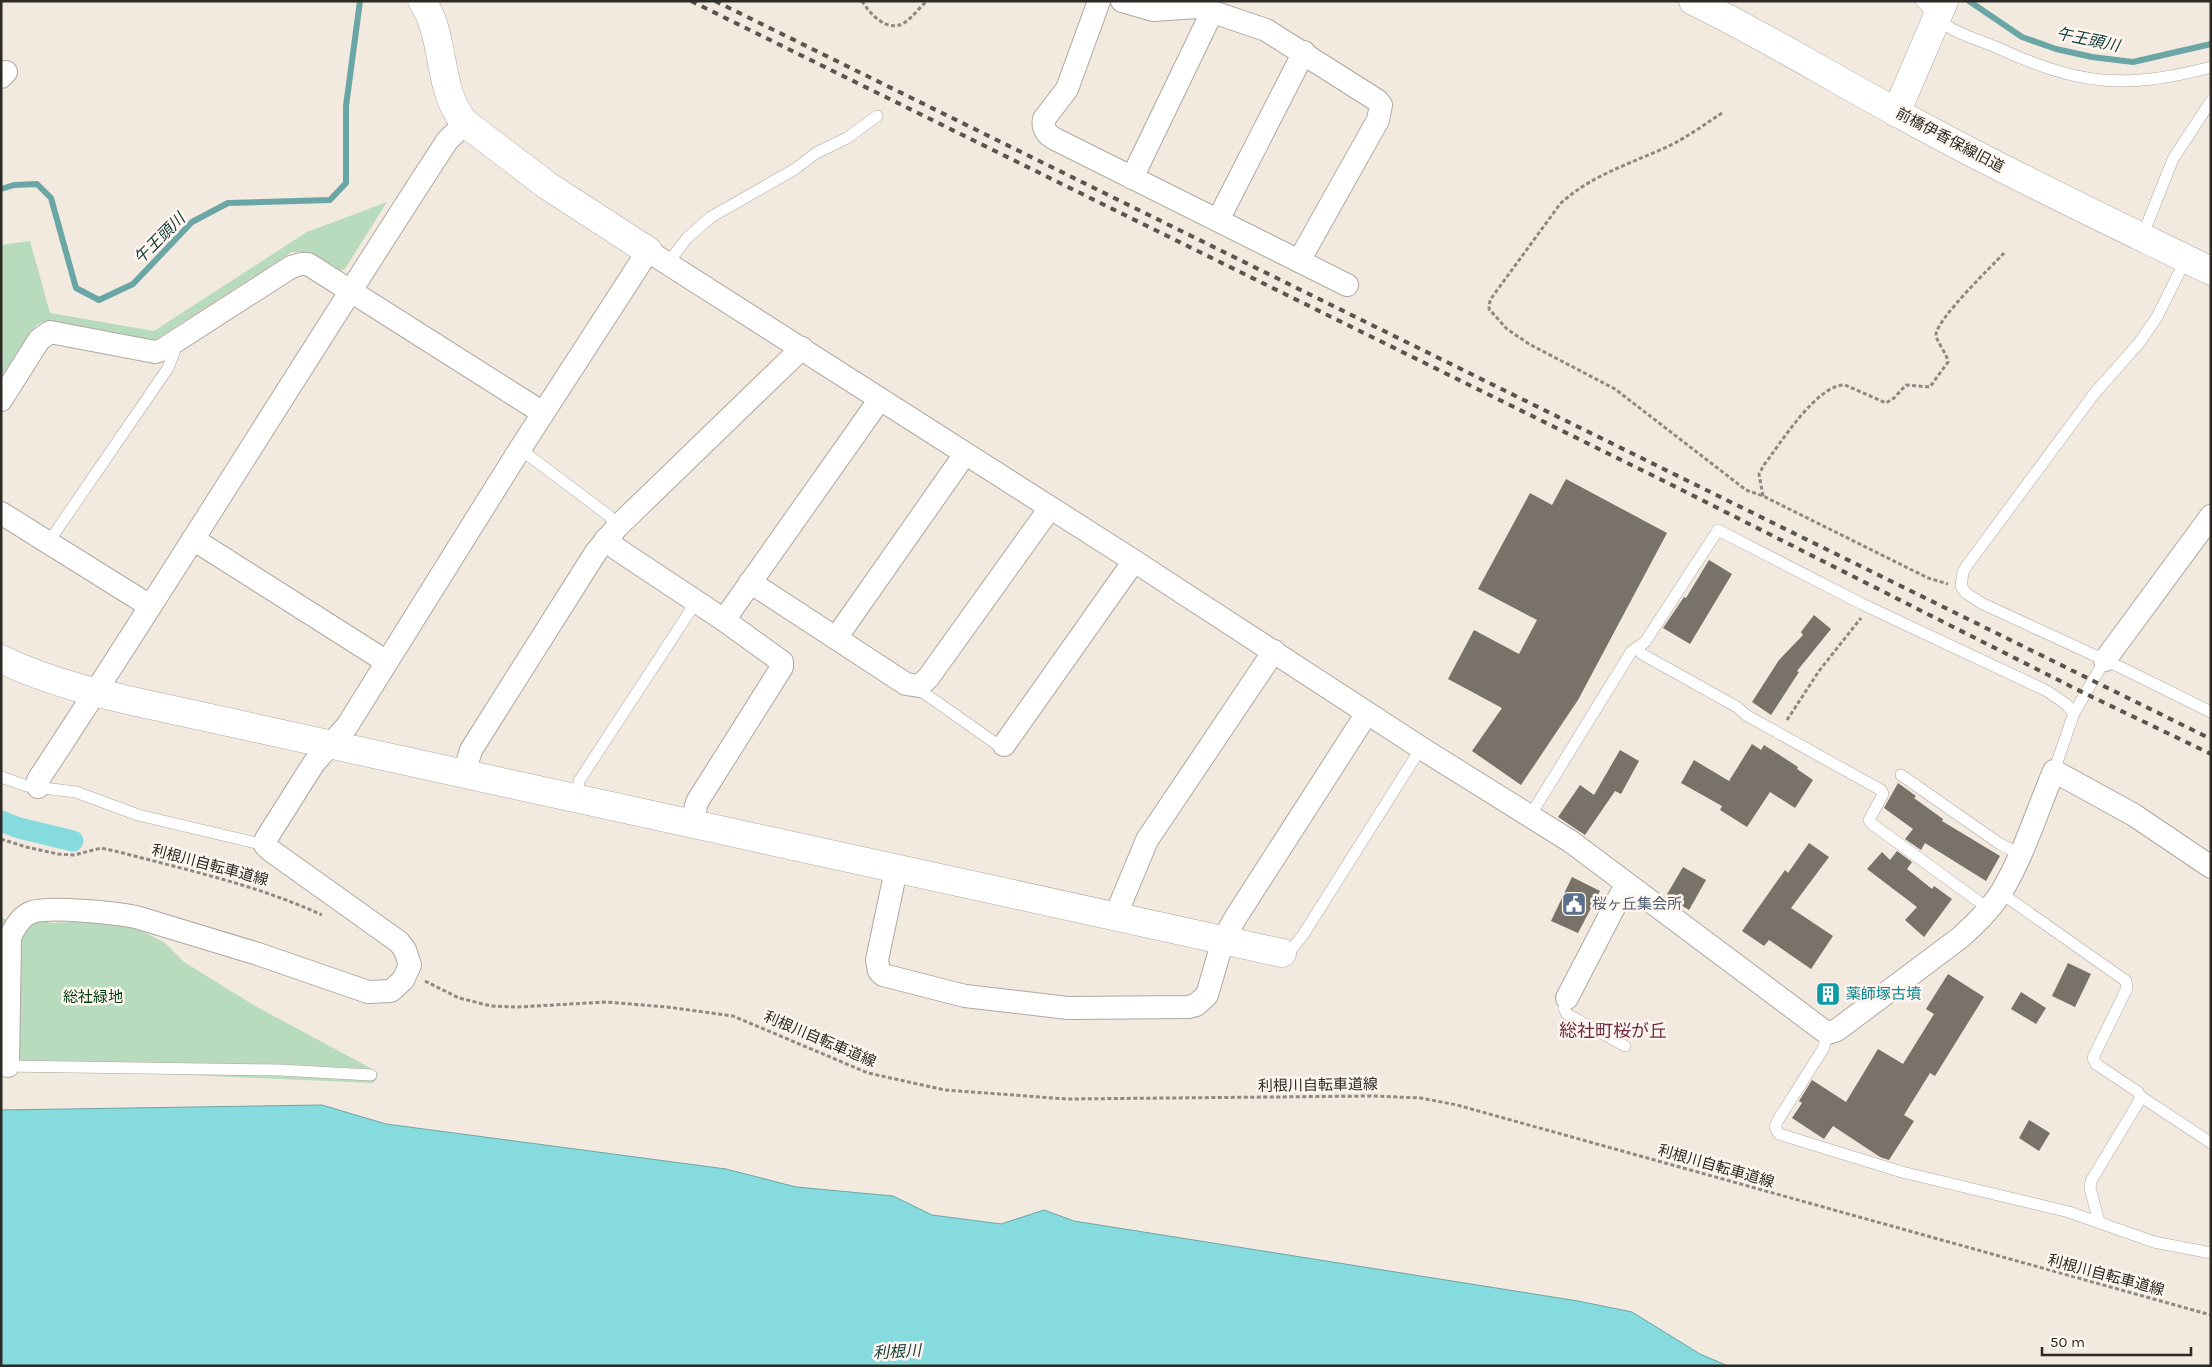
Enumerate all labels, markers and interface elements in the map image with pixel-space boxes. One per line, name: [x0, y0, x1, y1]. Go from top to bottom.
water label: 午王頭川: [2055, 24, 2123, 56]
street label: 前橋伊香保線旧道: [1893, 104, 2007, 176]
water label: 午王頭川: [130, 208, 190, 268]
street label: 利根川自転車道線: [150, 841, 270, 889]
public building icon: 桜ヶ丘集会所: [1561, 891, 1587, 917]
place label: 桜ヶ丘集会所: [1592, 895, 1682, 913]
building icon: 薬師塚古墳: [1815, 981, 1841, 1007]
place label: 薬師塚古墳: [1846, 985, 1921, 1003]
park label: 総社緑地: [63, 988, 123, 1006]
street label: 利根川自転車道線: [761, 1007, 879, 1071]
district label: 総社町桜が丘: [1559, 1020, 1667, 1042]
street label: 利根川自転車道線: [1258, 1075, 1378, 1095]
street label: 利根川自転車道線: [1656, 1141, 1776, 1191]
street label: 利根川自転車道線: [2046, 1251, 2166, 1299]
scale bar: [2042, 1324, 2191, 1356]
text: 50 m: [2050, 1333, 2085, 1351]
water label: 利根川: [873, 1341, 923, 1362]

